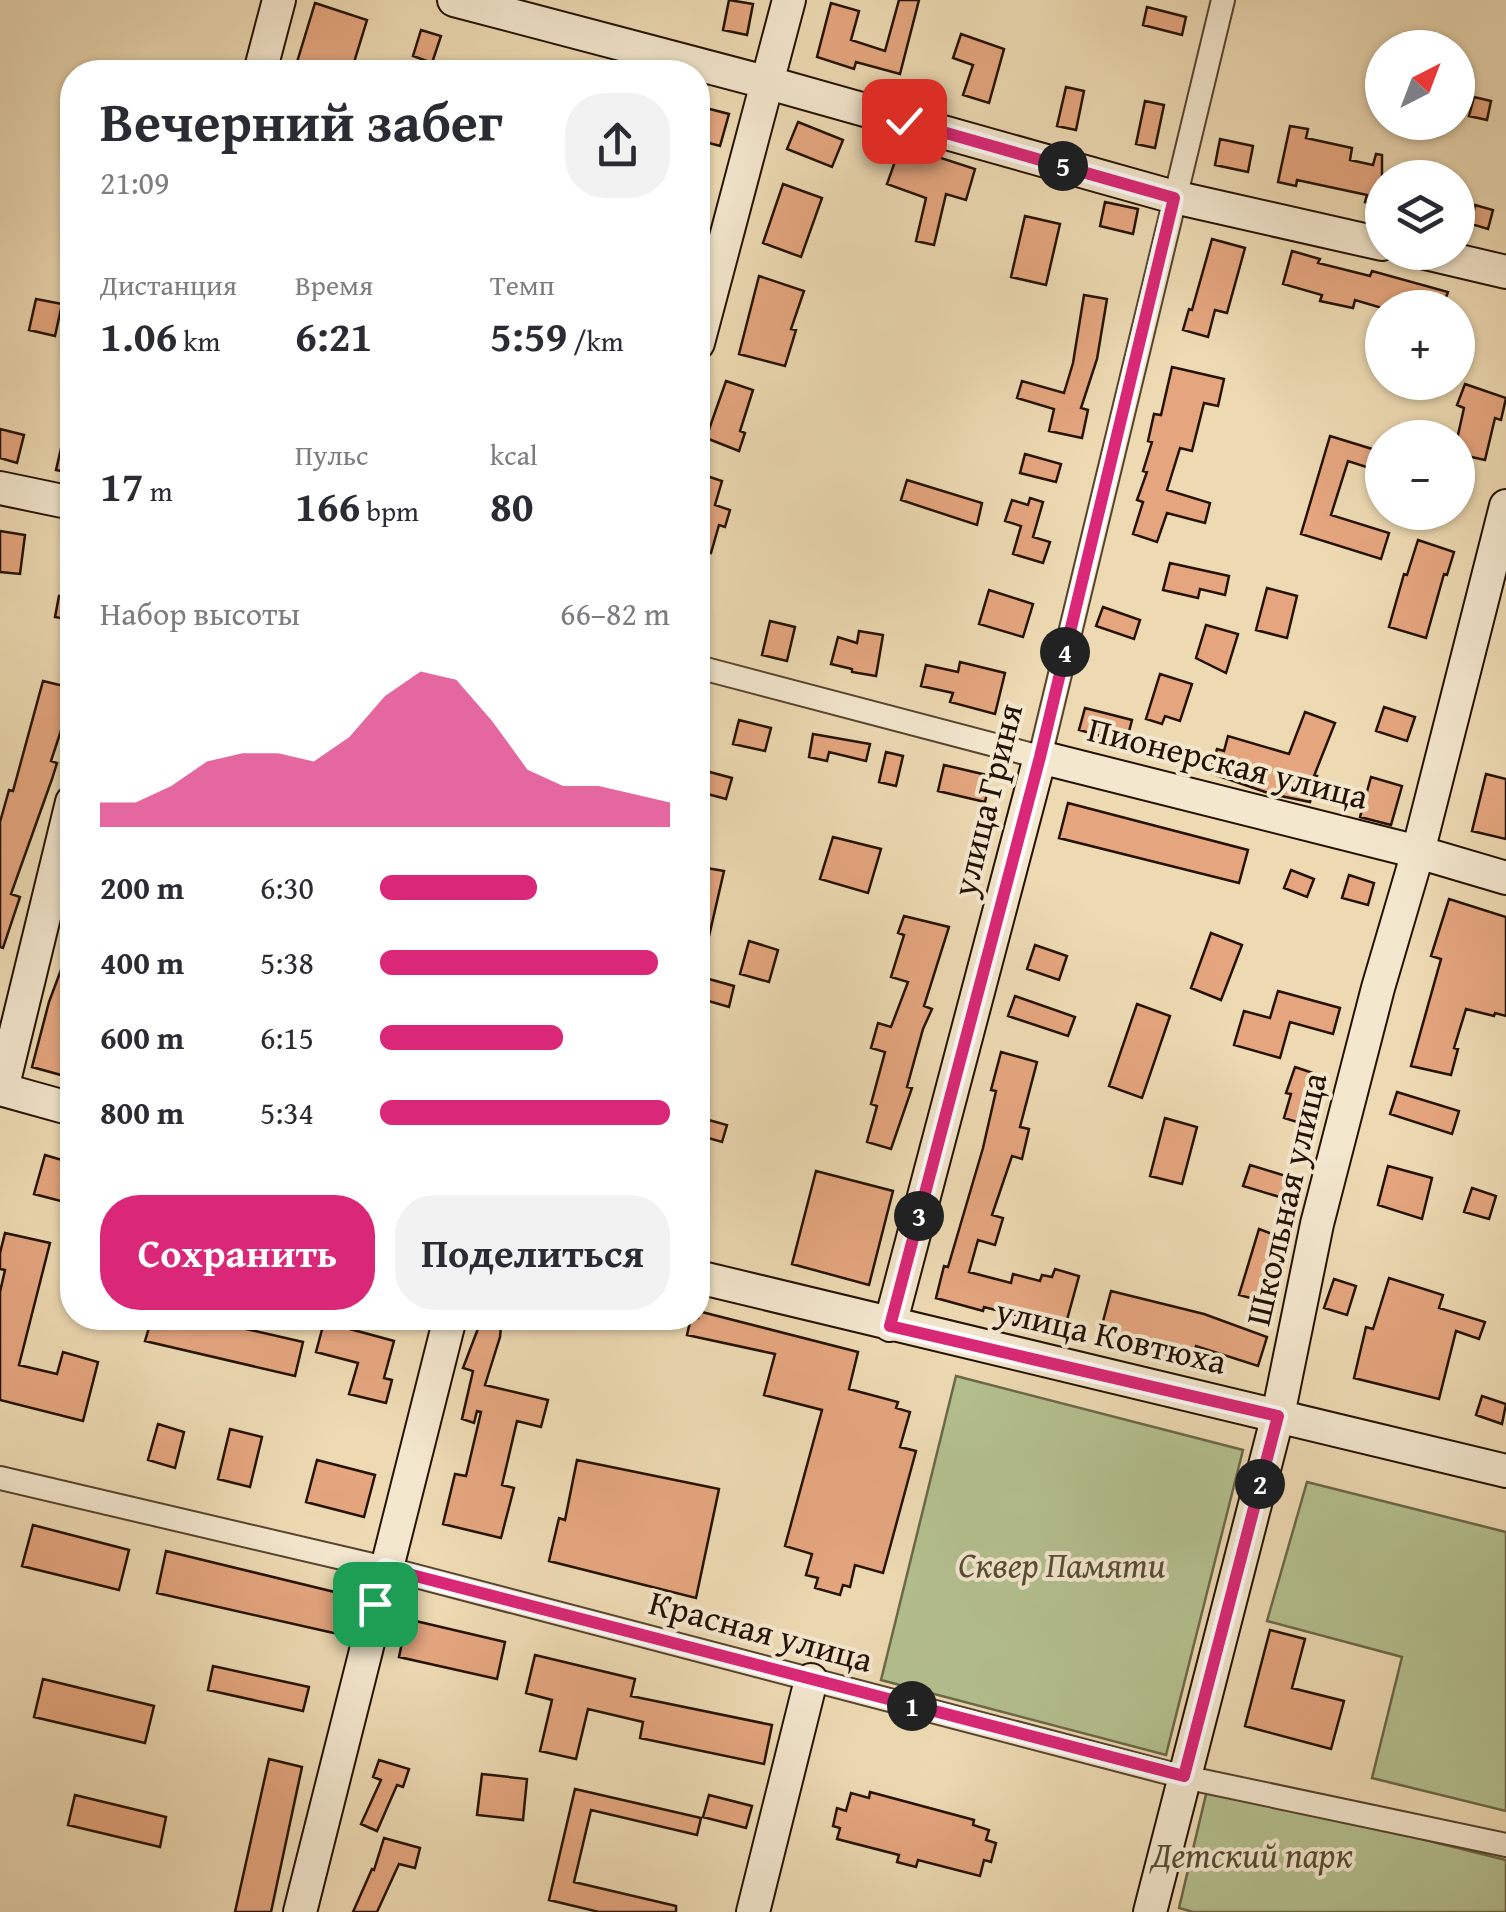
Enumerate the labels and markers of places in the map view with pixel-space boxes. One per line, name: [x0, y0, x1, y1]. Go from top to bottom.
pin: [862, 79, 947, 164]
pin: 5: [1038, 141, 1088, 191]
pin: 4: [1040, 627, 1090, 677]
pin: 3: [894, 1191, 944, 1241]
pin: 2: [1235, 1459, 1285, 1509]
pin: [333, 1562, 418, 1647]
pin: 1: [887, 1681, 937, 1731]

